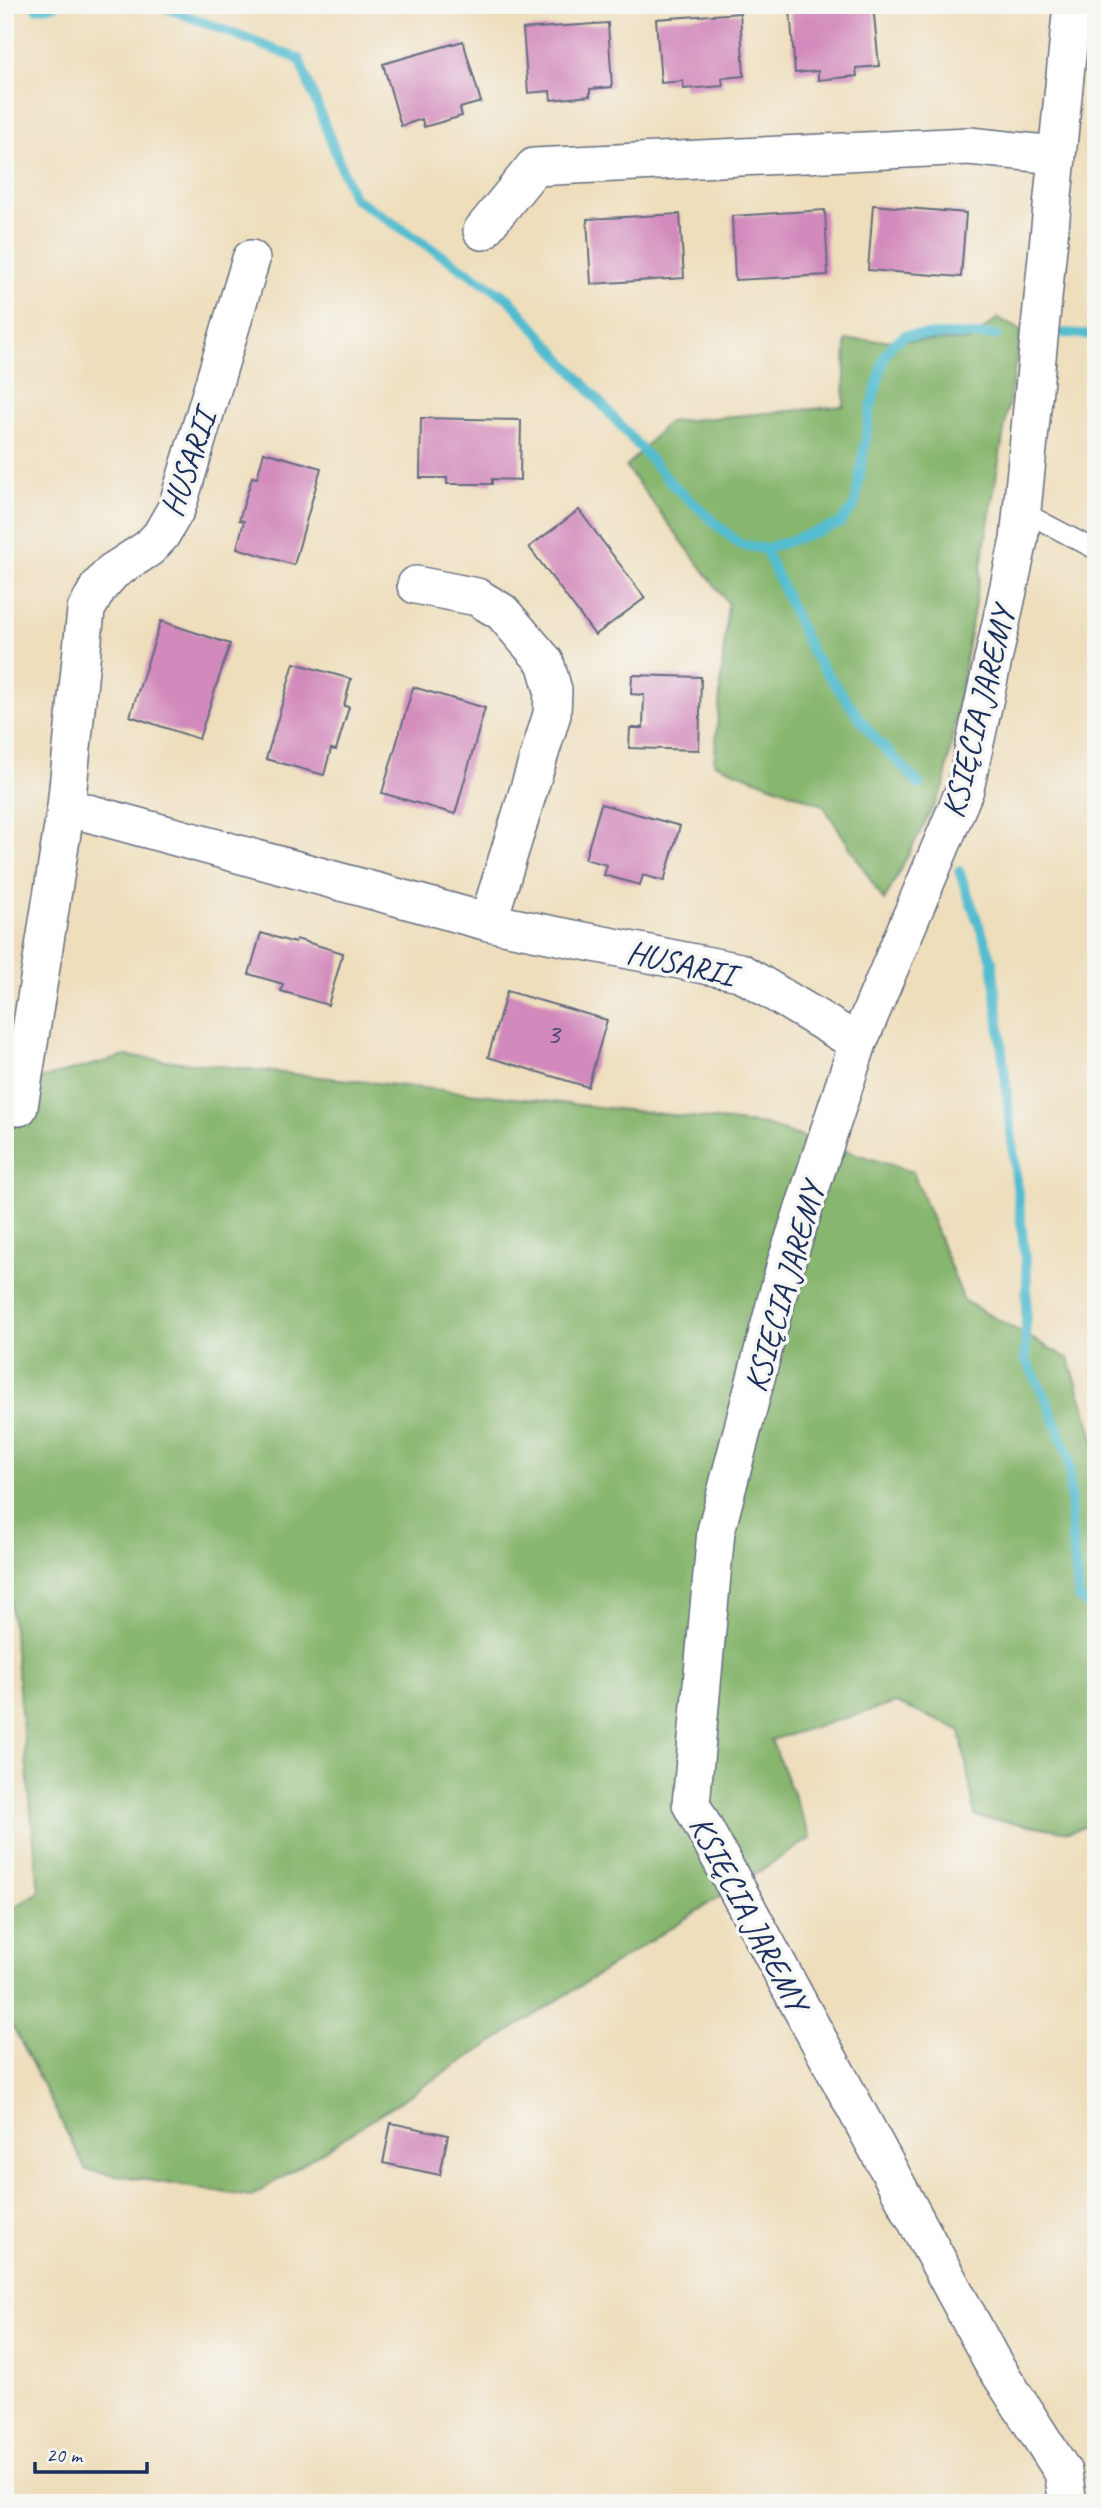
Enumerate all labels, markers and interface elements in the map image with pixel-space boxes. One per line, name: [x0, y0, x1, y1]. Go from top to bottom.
street label: HUSARII: [150, 399, 228, 522]
street label: KSIĘCIA JAREMY: [932, 597, 1026, 822]
street label: HUSARII: [623, 930, 745, 997]
house number: 3: [546, 1014, 562, 1052]
street label: KSIĘCIA JAREMY: [734, 1173, 835, 1397]
street label: KSIĘCIA JAREMY: [680, 1809, 821, 2023]
scale bar: [35, 2431, 147, 2475]
text: 20 m: [46, 2442, 84, 2468]

